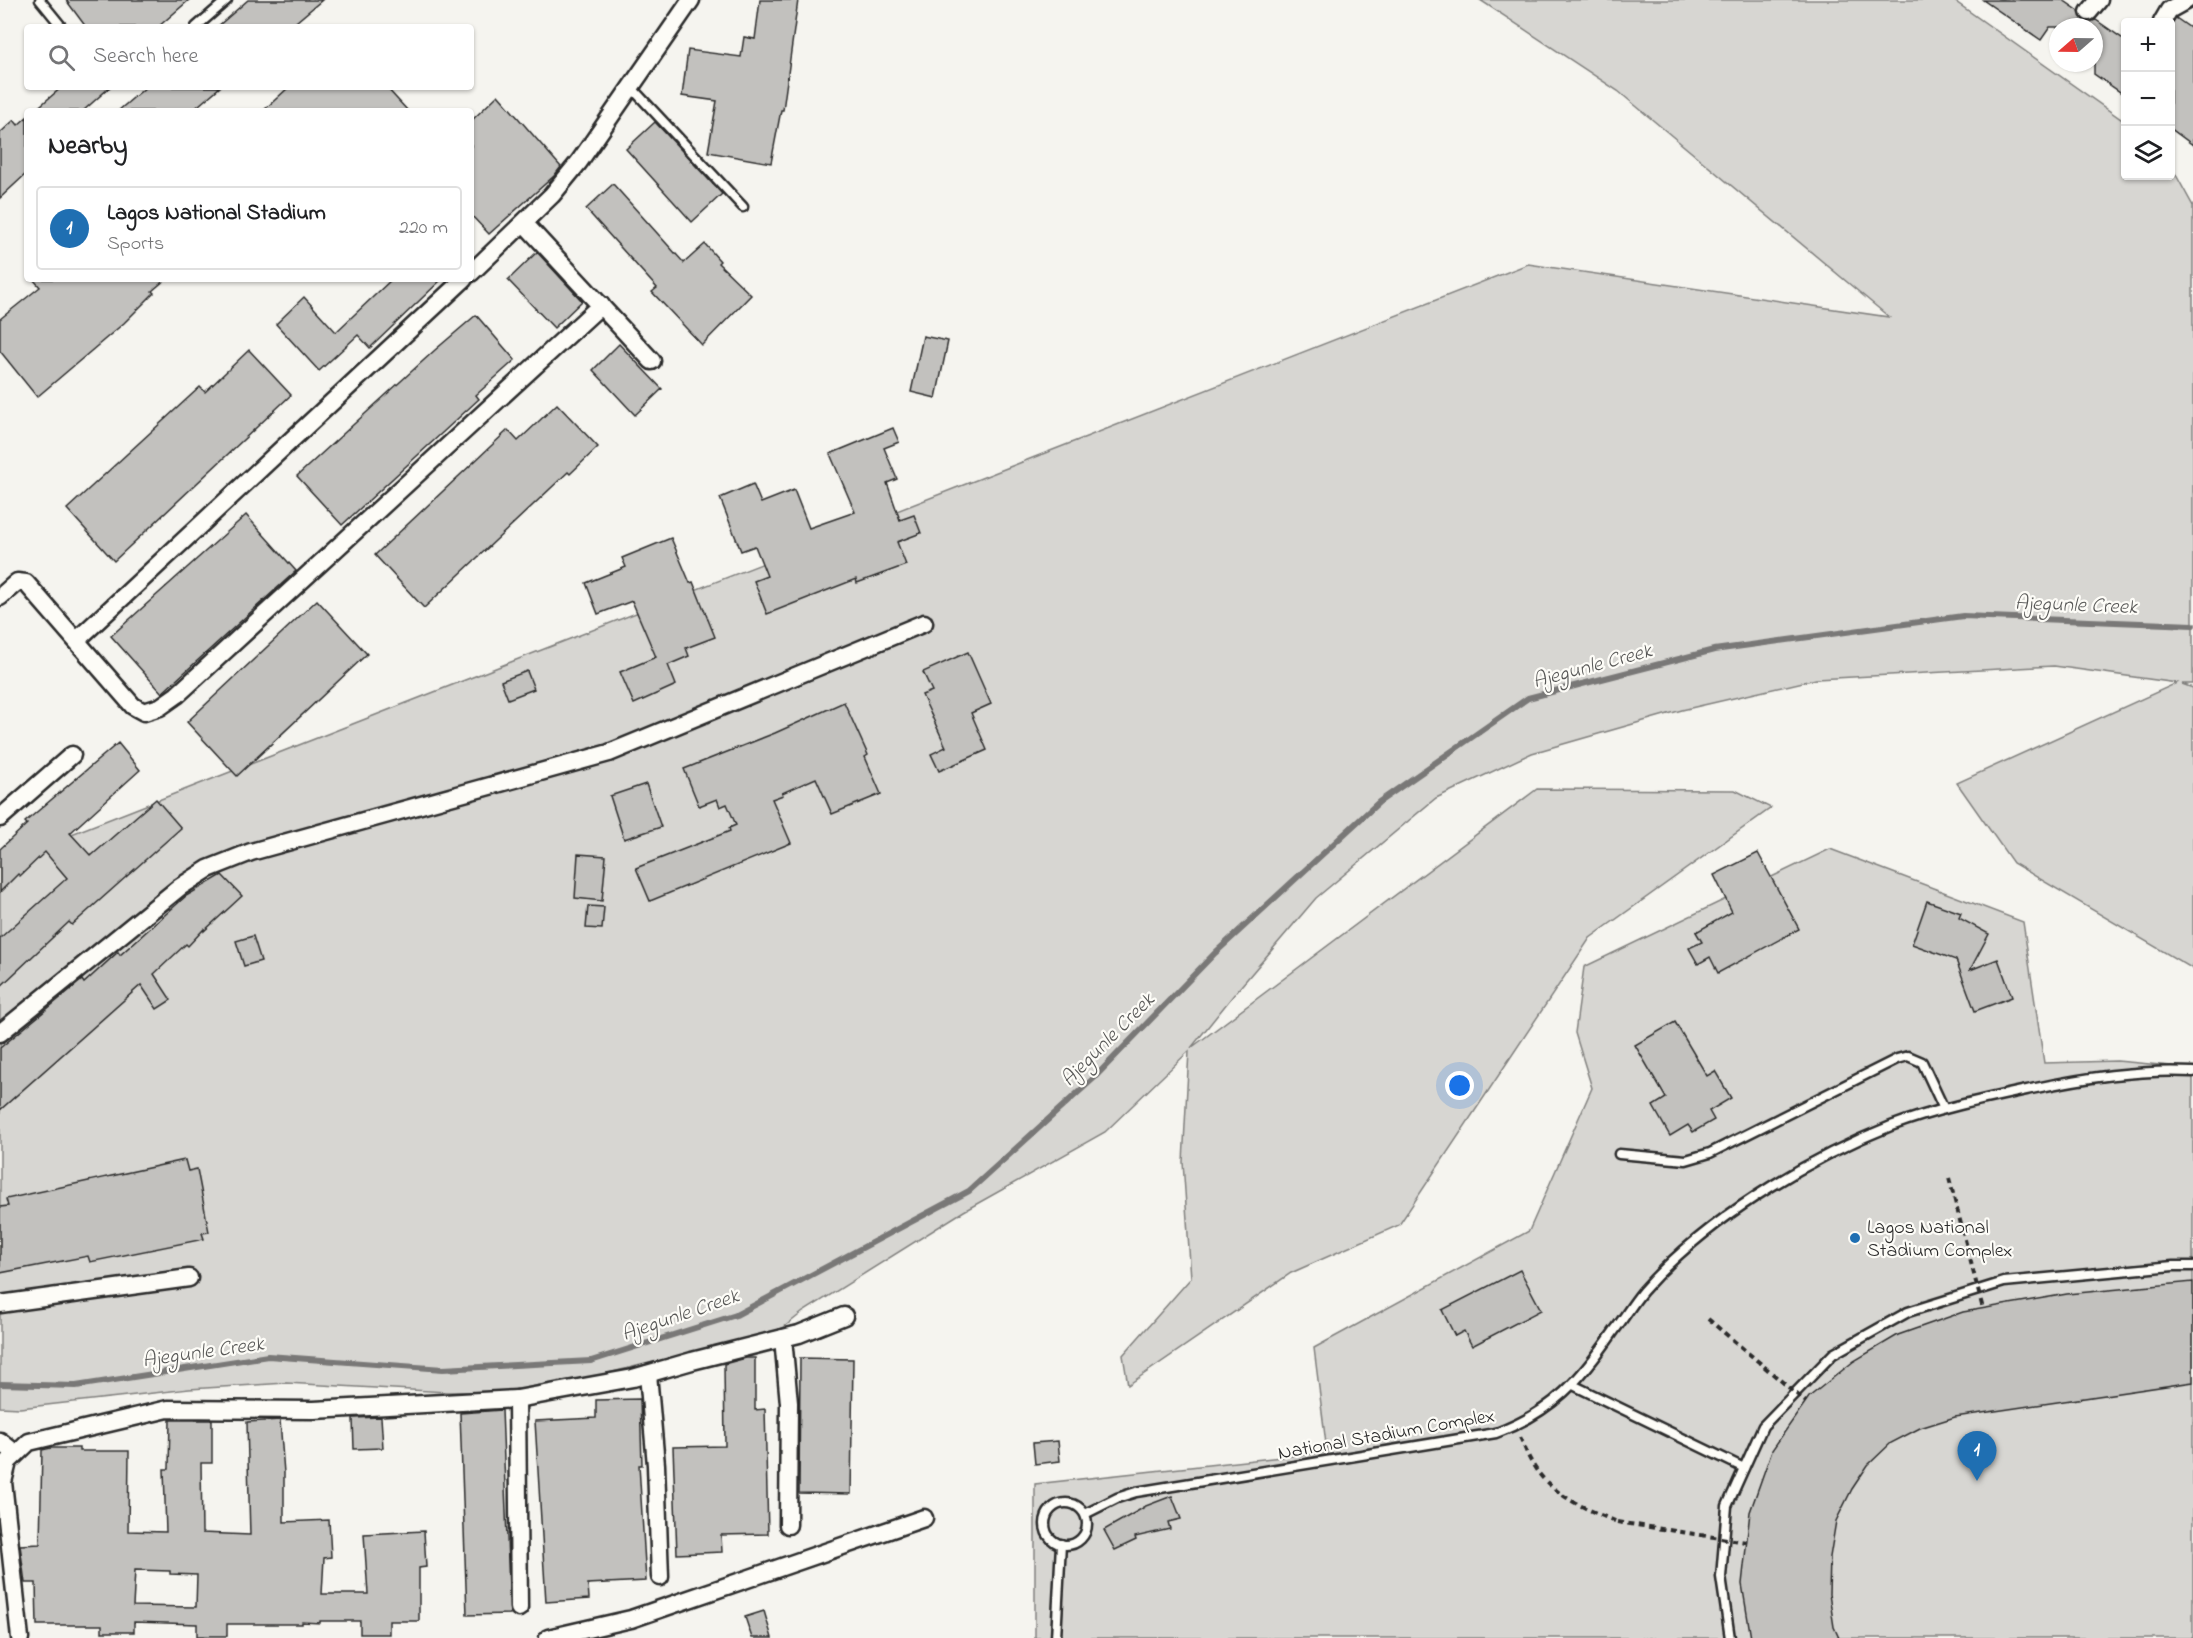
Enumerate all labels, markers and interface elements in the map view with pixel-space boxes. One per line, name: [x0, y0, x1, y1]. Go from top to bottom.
north arrow: [2049, 18, 2103, 72]
map controls: [2121, 18, 2175, 180]
button: +: [2121, 18, 2175, 72]
search box: [24, 24, 474, 90]
icon: search: [45, 41, 78, 74]
text: Search here: [93, 41, 198, 73]
button: −: [2121, 72, 2175, 126]
button: layers: [2121, 126, 2175, 180]
text: Nearby: [48, 128, 127, 166]
text: Lagos National Stadium: [107, 198, 326, 230]
text: 1: [66, 214, 73, 243]
text: 220 m: [399, 214, 448, 243]
text: Sports: [107, 230, 164, 259]
water label: Ajegunle Creek: [2014, 589, 2138, 624]
water label: Ajegunle Creek: [1529, 636, 1657, 698]
water label: Ajegunle Creek: [1054, 986, 1164, 1095]
your location: [1445, 1071, 1474, 1100]
place label: Lagos National Stadium Complex: [1867, 1214, 2013, 1266]
marker: Lagos National Stadium Complex: [1848, 1231, 1862, 1245]
water label: Ajegunle Creek: [618, 1282, 745, 1351]
water label: Ajegunle Creek: [141, 1329, 267, 1377]
street label: National Stadium Complex: [1276, 1402, 1497, 1469]
pin: 1: [1958, 1432, 1996, 1481]

